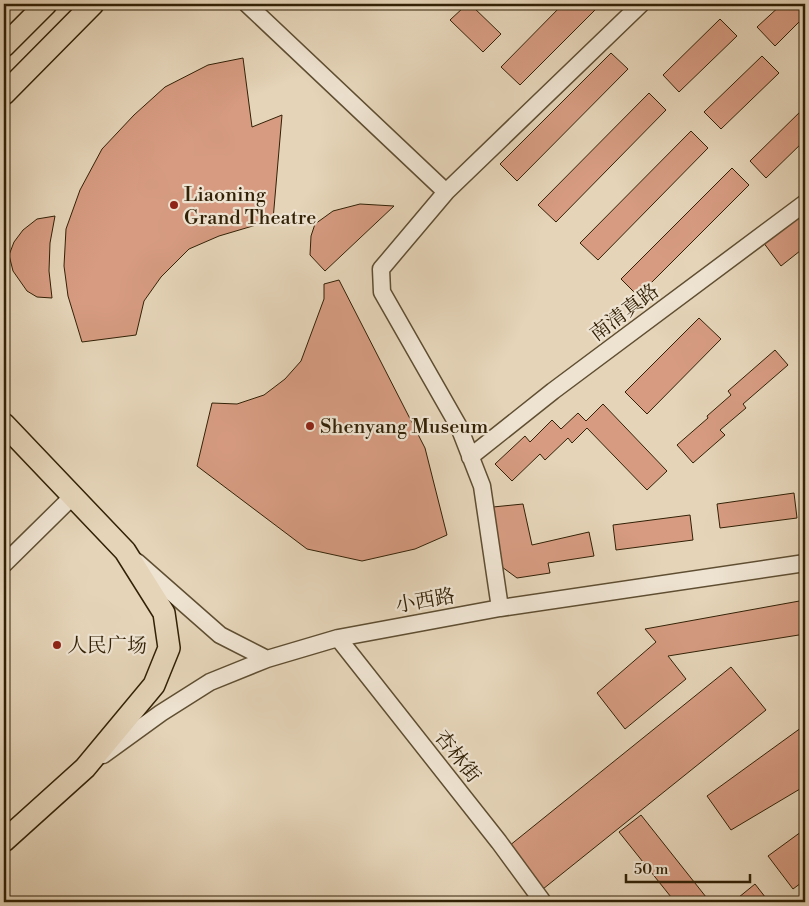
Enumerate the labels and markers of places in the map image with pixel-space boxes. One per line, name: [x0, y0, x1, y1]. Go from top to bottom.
place label: Liaoning Grand Theatre: [184, 183, 316, 231]
marker: Liaoning Grand Theatre: [168, 199, 180, 211]
place label: Shenyang Museum: [320, 415, 489, 440]
marker: Shenyang Museum: [304, 420, 316, 432]
place label: 人民广场: [67, 634, 147, 659]
marker: 人民广场: [51, 639, 63, 651]

